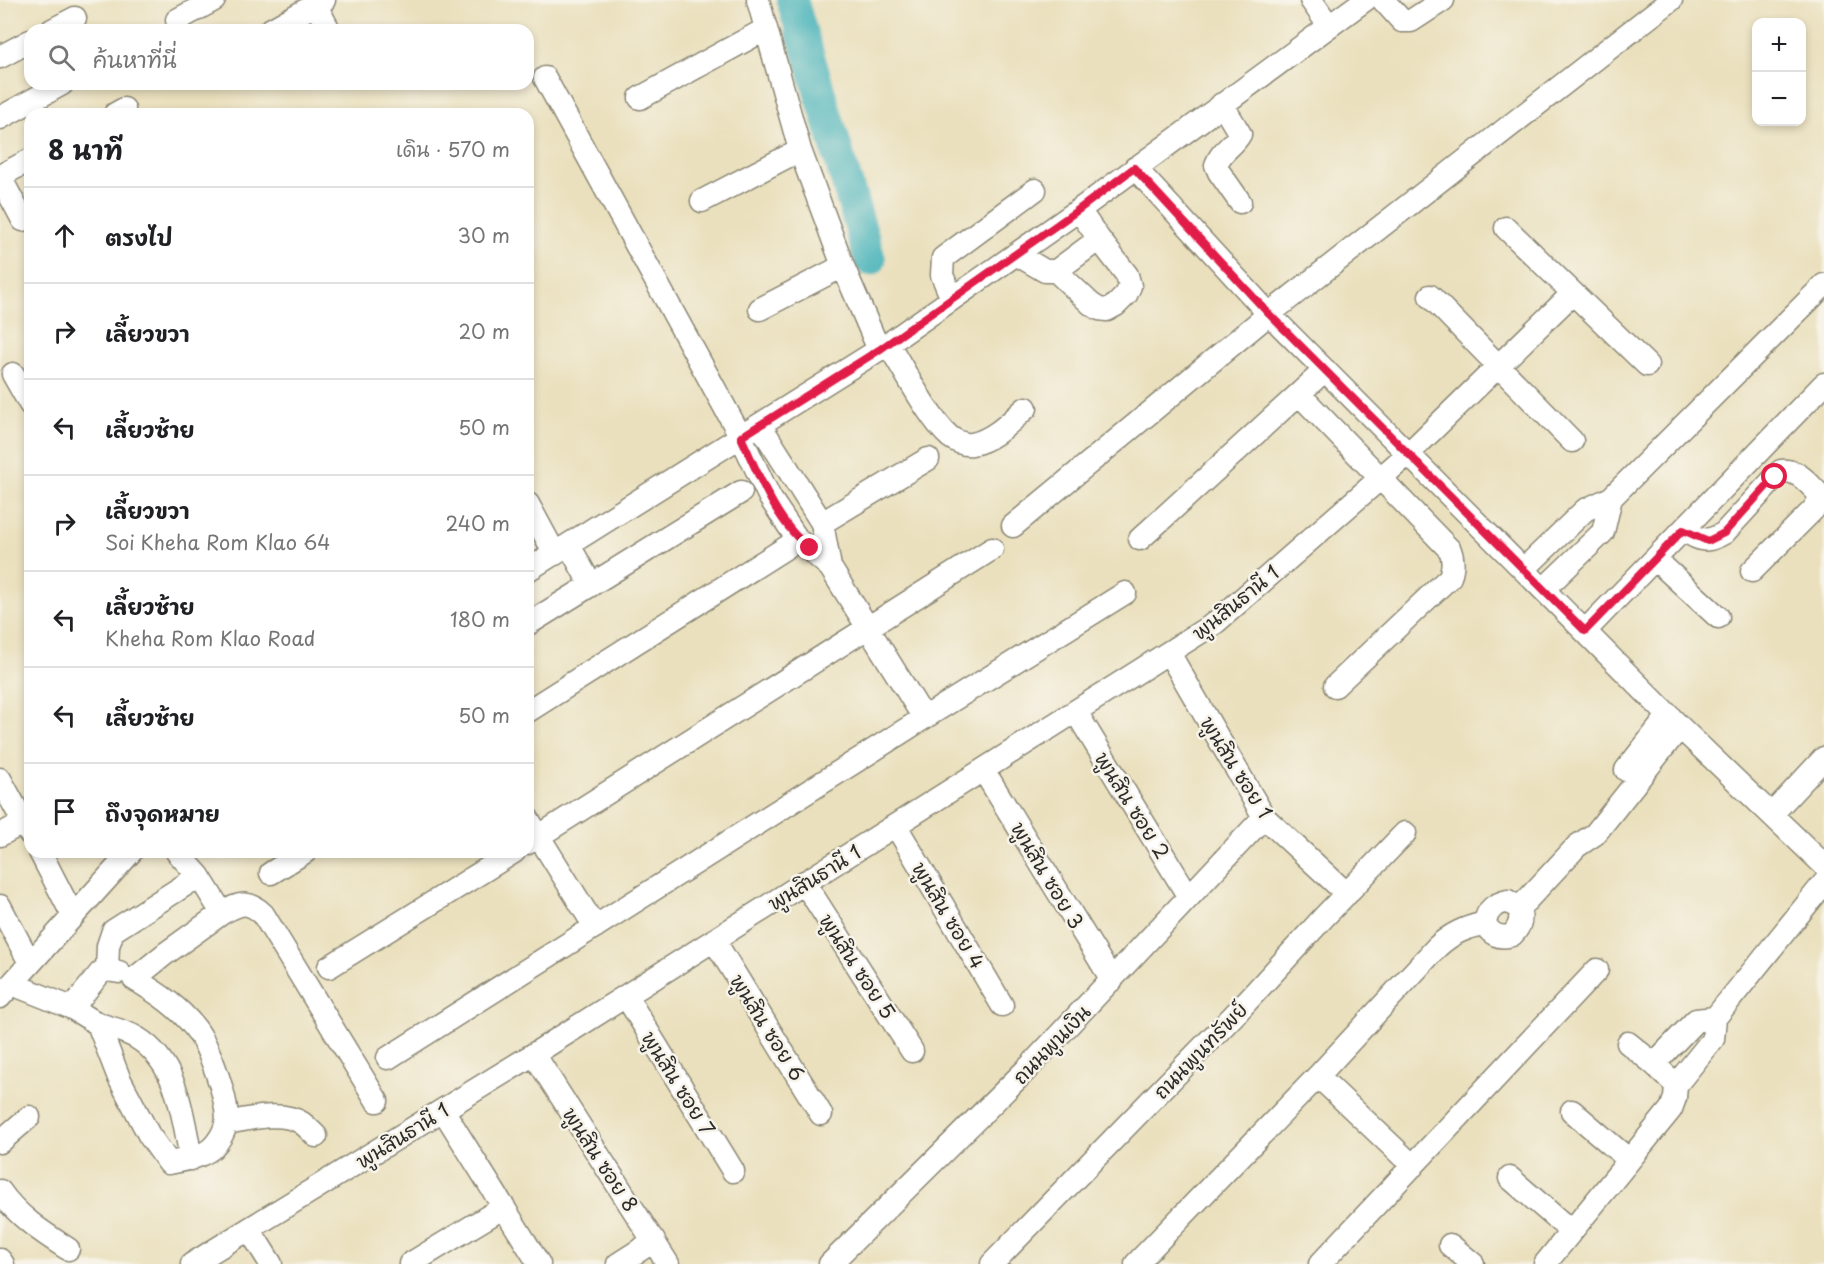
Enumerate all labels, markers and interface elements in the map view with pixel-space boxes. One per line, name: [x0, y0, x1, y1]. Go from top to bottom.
map controls: [1752, 18, 1806, 126]
button: +: [1752, 18, 1806, 72]
search box: [24, 24, 534, 90]
icon: search: [45, 41, 78, 74]
text: ค้นหาที่นี่: [93, 42, 177, 75]
button: −: [1752, 72, 1806, 126]
text: 8 นาที: [48, 130, 123, 169]
text: เดิน · 570 m: [396, 134, 510, 164]
icon: ahead: [48, 219, 81, 252]
text: ตรงไป: [105, 220, 173, 253]
text: 30 m: [457, 220, 510, 250]
icon: right: [48, 315, 81, 348]
text: เลี้ยวขวา: [105, 316, 189, 349]
text: 20 m: [458, 316, 510, 346]
icon: left: [48, 411, 81, 444]
text: เลี้ยวซ้าย: [105, 412, 195, 445]
text: 50 m: [458, 412, 510, 442]
route start: [1761, 463, 1787, 489]
text: เลี้ยวขวา: [105, 493, 189, 526]
icon: right: [48, 507, 81, 540]
text: 240 m: [445, 508, 510, 538]
text: Soi Kheha Rom Klao 64: [105, 527, 330, 557]
route end: [796, 534, 822, 560]
street label: พูนสินธานี 1: [1185, 557, 1287, 648]
text: เลี้ยวซ้าย: [105, 589, 195, 622]
icon: left: [48, 603, 81, 636]
text: 180 m: [450, 604, 510, 634]
text: Kheha Rom Klao Road: [105, 623, 315, 653]
icon: left: [48, 699, 81, 732]
text: เลี้ยวซ้าย: [105, 700, 195, 733]
text: 50 m: [458, 700, 510, 730]
street label: พูนสิน ซอย 1: [1192, 710, 1280, 825]
street label: พูนสิน ซอย 2: [1086, 746, 1178, 865]
icon: arrive: [48, 795, 81, 828]
text: ถึงจุดหมาย: [105, 796, 220, 829]
street label: พูนสิน ซอย 3: [1002, 816, 1092, 935]
street label: พูนสินธานี 1: [762, 836, 868, 919]
street label: พูนสิน ซอย 4: [903, 856, 993, 975]
street label: พูนสิน ซอย 5: [811, 907, 903, 1026]
street label: พูนสิน ซอย 6: [721, 968, 813, 1087]
street label: ถนนพูนทรัพย์: [1146, 995, 1256, 1107]
street label: ถนนพูนเงิน: [1005, 997, 1099, 1092]
street label: พูนสิน ซอย 7: [633, 1025, 723, 1142]
street label: พูนสินธานี 1: [350, 1094, 456, 1177]
street label: พูนสิน ซอย 8: [554, 1101, 646, 1218]

